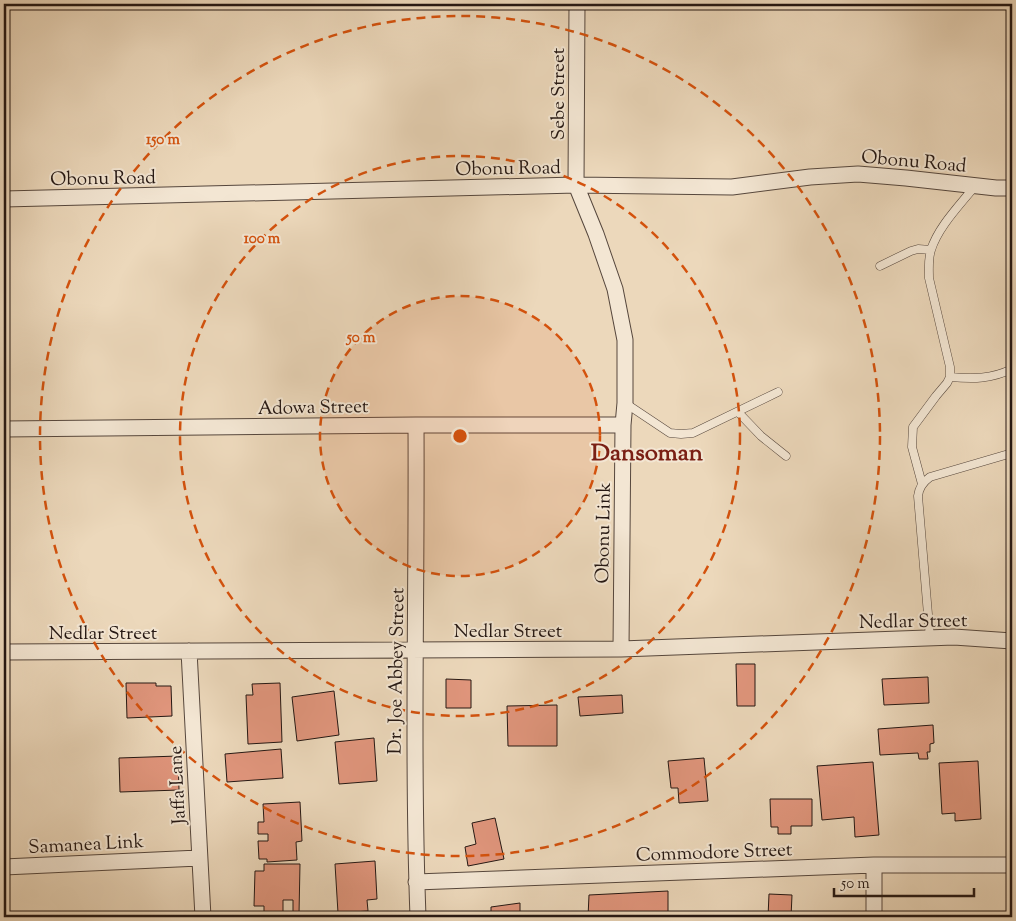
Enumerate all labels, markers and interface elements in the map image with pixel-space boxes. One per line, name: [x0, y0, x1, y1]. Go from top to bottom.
street label: Sebe Street: [546, 47, 573, 140]
text: 150 m: [146, 130, 180, 151]
street label: Obonu Road: [860, 144, 968, 181]
street label: Obonu Road: [455, 155, 561, 184]
street label: Obonu Road: [50, 165, 156, 194]
text: 100 m: [244, 229, 281, 250]
text: 50 m: [346, 328, 376, 349]
street label: Adowa Street: [257, 394, 369, 423]
centre of rings: [451, 427, 469, 445]
district label: Dansoman: [591, 437, 704, 471]
street label: Obonu Link: [590, 481, 619, 584]
street label: Dr. Joe Abbey Street: [383, 587, 412, 755]
street label: Nedlar Street: [859, 608, 968, 637]
street label: Nedlar Street: [454, 619, 563, 646]
street label: Nedlar Street: [49, 621, 158, 648]
street label: Jaffa Lane: [163, 745, 194, 826]
street label: Samanea Link: [28, 829, 145, 862]
street label: Commodore Street: [635, 837, 793, 870]
scale bar: [834, 866, 974, 898]
text: 50 m: [840, 874, 870, 895]

